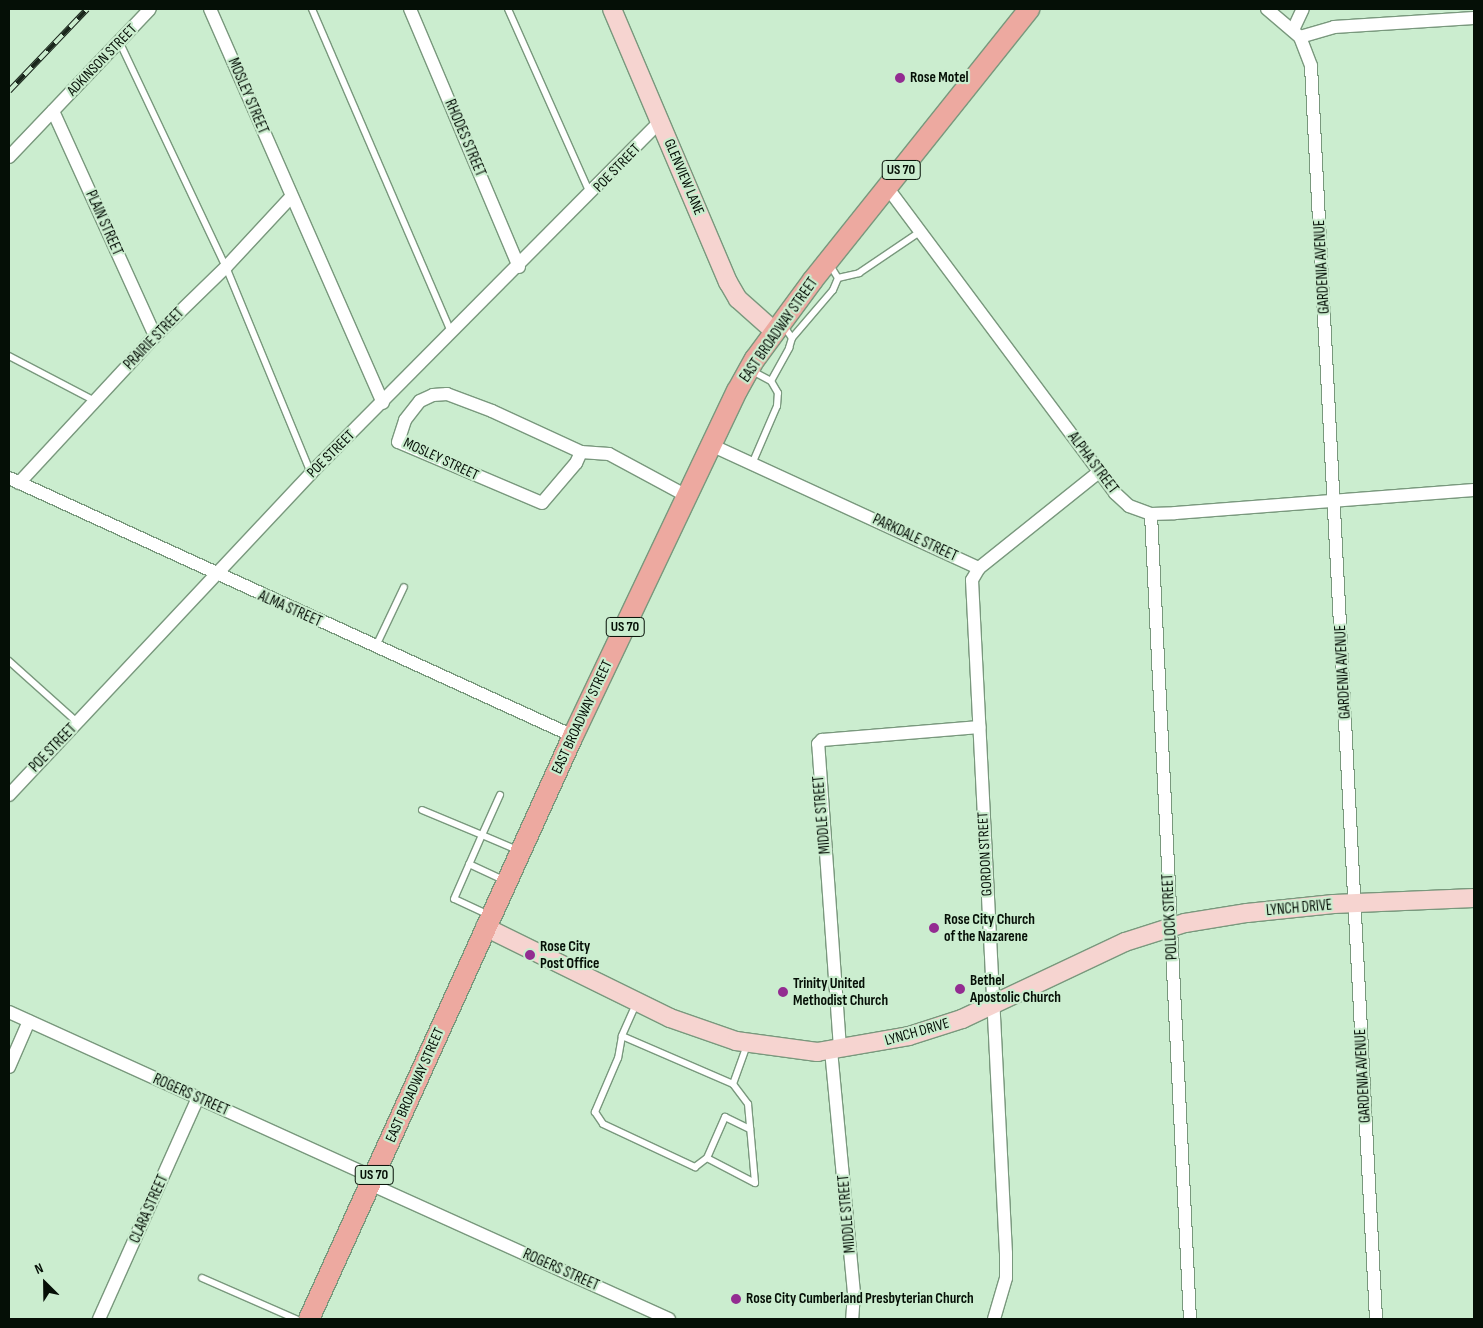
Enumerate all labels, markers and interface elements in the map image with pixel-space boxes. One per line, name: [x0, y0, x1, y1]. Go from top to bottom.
street label: ADKINSON STREET: [63, 20, 141, 100]
street label: MOSLEY STREET: [224, 55, 272, 137]
place label: Rose Motel: [910, 69, 969, 87]
marker: Rose Motel: [894, 72, 906, 84]
street label: RHODES STREET: [441, 97, 489, 179]
street label: GLENVIEW LANE: [660, 136, 708, 218]
street label: POE STREET: [590, 140, 644, 196]
road number: US 70: [881, 158, 921, 182]
street label: PLAIN STREET: [82, 188, 126, 258]
street label: GARDENIA AVENUE: [1311, 220, 1333, 314]
street label: EAST BROADWAY STREET: [736, 274, 822, 386]
street label: PRAIRIE STREET: [120, 304, 188, 374]
street label: POE STREET: [303, 426, 359, 482]
street label: ALPHA STREET: [1064, 429, 1122, 497]
street label: MOSLEY STREET: [401, 434, 481, 484]
street label: PARKDALE STREET: [870, 510, 960, 566]
street label: ALMA STREET: [256, 587, 324, 631]
road number: US 70: [605, 616, 645, 638]
street label: GARDENIA AVENUE: [1332, 625, 1354, 719]
street label: EAST BROADWAY STREET: [548, 657, 616, 777]
street label: POE STREET: [26, 720, 80, 776]
street label: MIDDLE STREET: [810, 775, 834, 855]
street label: GORDON STREET: [974, 811, 996, 897]
street label: POLLOCK STREET: [1159, 873, 1181, 961]
street label: LYNCH DRIVE: [1265, 896, 1333, 920]
place label: Rose City Church of the Nazarene: [944, 910, 1035, 945]
marker: Rose City Church of the Nazarene: [928, 922, 940, 934]
place label: Rose City Post Office: [540, 937, 599, 972]
marker: Rose City Post Office: [524, 949, 536, 961]
place label: Bethel Apostolic Church: [970, 971, 1061, 1006]
place label: Trinity United Methodist Church: [793, 974, 888, 1009]
marker: Bethel Apostolic Church: [954, 983, 966, 995]
marker: Trinity United Methodist Church: [777, 986, 789, 998]
street label: LYNCH DRIVE: [883, 1014, 951, 1050]
street label: EAST BROADWAY STREET: [382, 1025, 448, 1145]
street label: GARDENIA AVENUE: [1352, 1029, 1374, 1123]
street label: ROGERS STREET: [150, 1070, 232, 1120]
road number: US 70: [354, 1164, 394, 1186]
street label: CLARA STREET: [126, 1172, 172, 1246]
street label: MIDDLE STREET: [835, 1174, 859, 1254]
street label: ROGERS STREET: [520, 1245, 602, 1295]
north arrow: [20, 1258, 70, 1308]
text: N: [32, 1259, 46, 1278]
place label: Rose City Cumberland Presbyterian Church: [746, 1290, 974, 1308]
marker: Rose City Cumberland Presbyterian Church: [730, 1293, 742, 1305]

